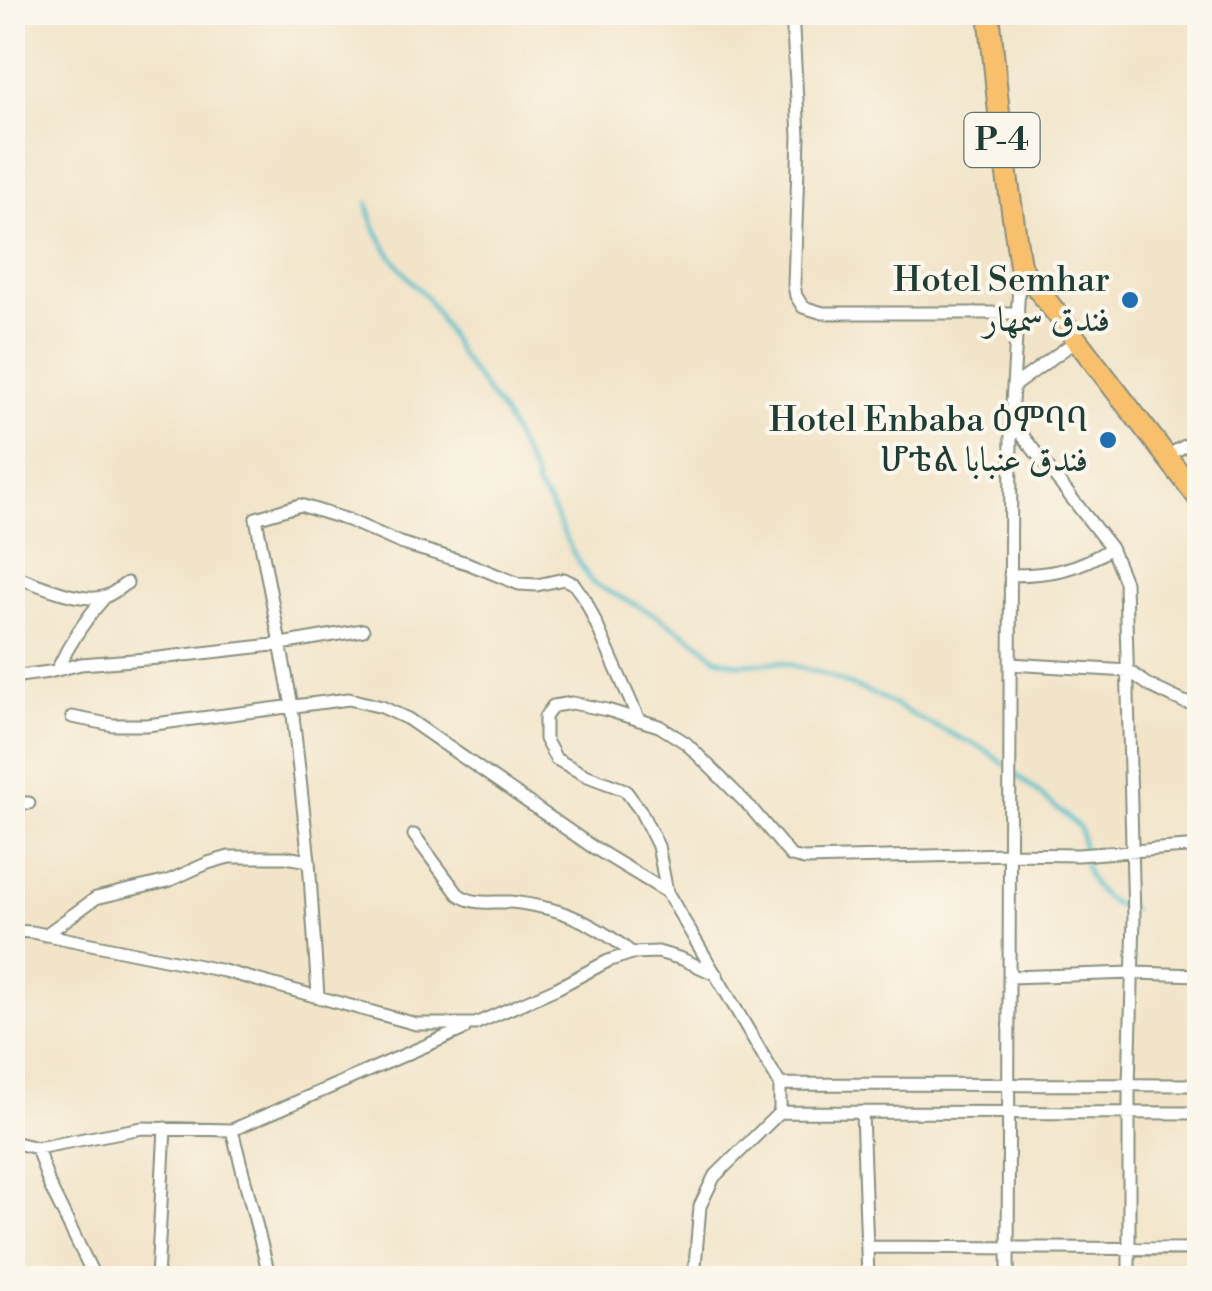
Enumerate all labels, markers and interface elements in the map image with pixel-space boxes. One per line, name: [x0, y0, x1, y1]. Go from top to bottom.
road number: P-4: [964, 113, 1040, 167]
place label: Hotel Semhar فندق سمهار: [893, 259, 1110, 342]
marker: Hotel Semhar فندق سمهار: [1119, 289, 1141, 311]
place label: Hotel Enbaba ዕምባባ ሆቴል فندق عنبابا: [769, 399, 1088, 482]
marker: Hotel Enbaba ዕምባባ ሆቴል فندق عنبابا: [1097, 429, 1119, 451]

